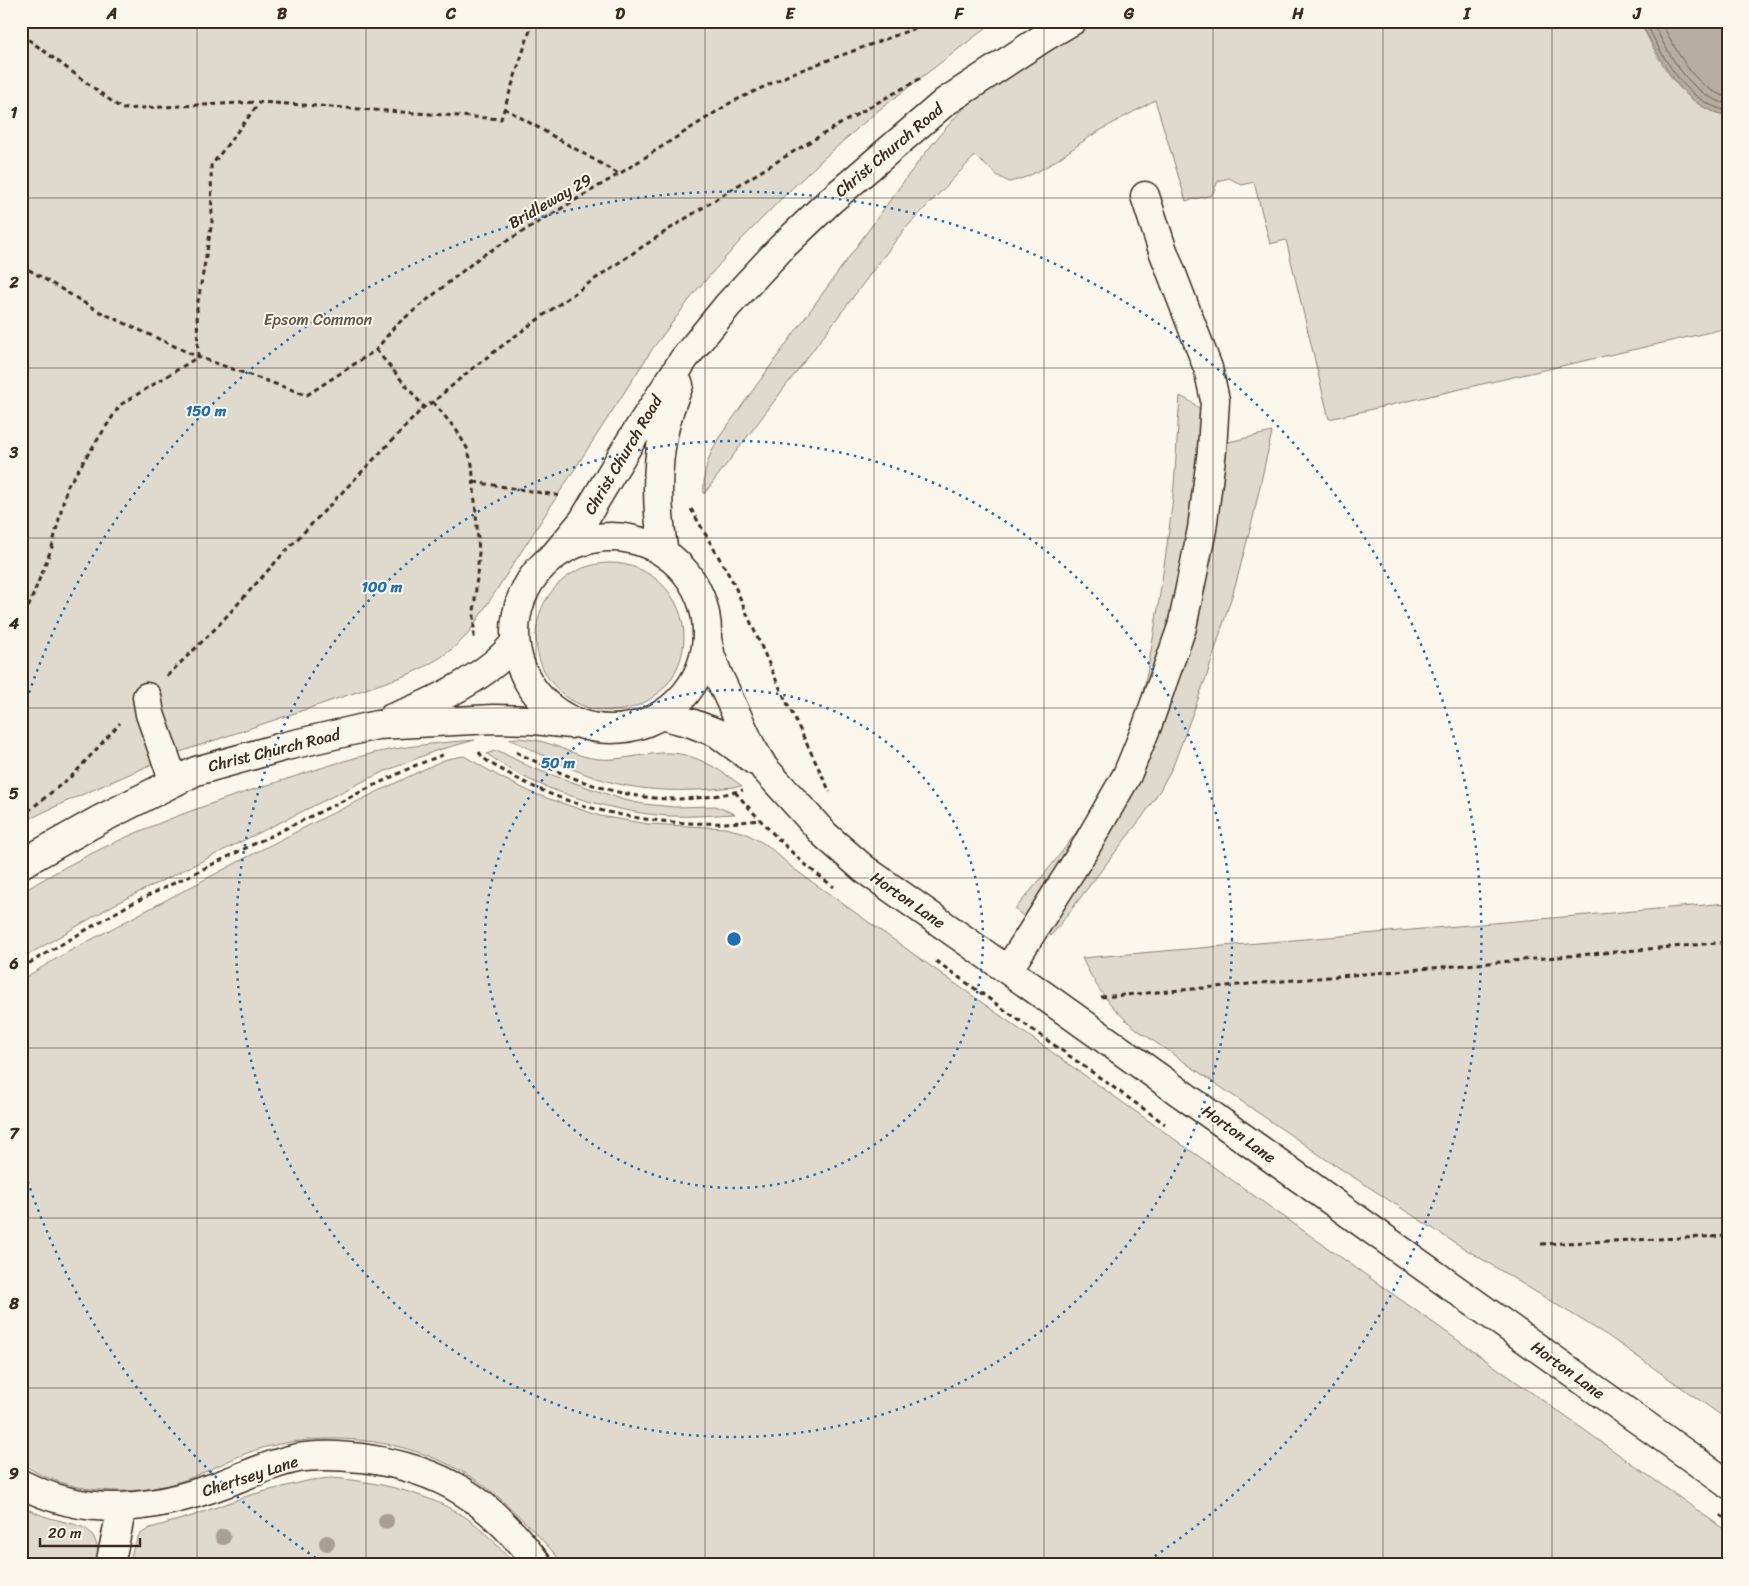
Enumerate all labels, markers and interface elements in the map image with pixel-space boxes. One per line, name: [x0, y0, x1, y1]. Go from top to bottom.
text: A: [106, 0, 117, 28]
text: B: [277, 0, 288, 28]
text: C: [445, 0, 457, 28]
text: D: [615, 0, 625, 28]
text: E: [786, 0, 796, 28]
text: F: [954, 0, 965, 28]
text: G: [1123, 0, 1135, 28]
text: H: [1291, 0, 1304, 28]
text: I: [1463, 0, 1472, 28]
text: J: [1632, 0, 1642, 28]
street label: Christ Church Road: [828, 94, 951, 205]
text: 1: [11, 98, 18, 127]
street label: Bridleway 29: [503, 165, 598, 237]
text: 2: [8, 268, 19, 297]
park label: Epsom Common: [264, 305, 373, 334]
street label: Christ Church Road: [576, 388, 671, 520]
text: 150 m: [186, 398, 227, 424]
text: 3: [9, 438, 19, 467]
text: 100 m: [362, 574, 403, 600]
text: 4: [8, 609, 19, 638]
street label: Christ Church Road: [205, 719, 345, 780]
text: 50 m: [541, 750, 576, 776]
text: 5: [9, 779, 19, 808]
street label: Horton Lane: [864, 863, 952, 937]
centre of rings: [725, 930, 743, 948]
text: 6: [8, 949, 19, 978]
street label: Horton Lane: [1196, 1097, 1282, 1171]
text: 7: [9, 1119, 20, 1148]
text: 8: [8, 1289, 19, 1318]
street label: Horton Lane: [1525, 1333, 1611, 1407]
street label: Chertsey Lane: [198, 1447, 302, 1505]
text: 9: [9, 1459, 19, 1488]
scale bar: [40, 1516, 140, 1548]
text: 20 m: [48, 1520, 82, 1546]

